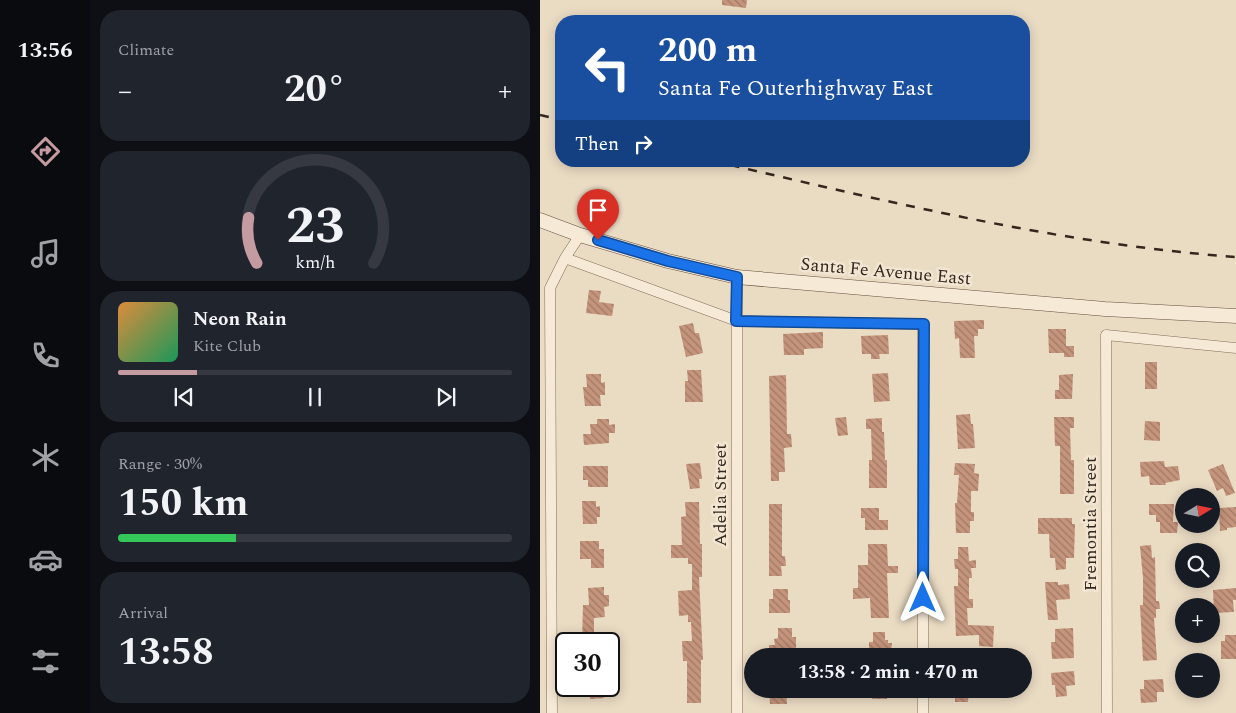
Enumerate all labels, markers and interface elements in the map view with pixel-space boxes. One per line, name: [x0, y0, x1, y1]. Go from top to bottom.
text: 200 m: [658, 24, 757, 77]
text: 13:56: [17, 34, 73, 67]
icon: left: [575, 35, 640, 100]
text: Climate: [118, 38, 174, 62]
text: 20°: [284, 61, 346, 119]
text: −: [118, 70, 132, 113]
text: +: [498, 70, 512, 113]
text: Santa Fe Outerhighway East: [658, 72, 933, 105]
text: Then: [575, 130, 619, 159]
icon: right: [629, 130, 657, 158]
icon: directions: [28, 134, 63, 169]
text: 23: [286, 187, 344, 266]
pin: [577, 189, 619, 240]
icon: arrive: [584, 196, 612, 224]
icon: music: [28, 236, 63, 271]
text: km/h: [295, 249, 335, 276]
street label: Santa Fe Avenue East: [800, 251, 972, 292]
text: Neon Rain: [193, 305, 287, 334]
text: Kite Club: [193, 334, 261, 358]
icon: phone: [28, 338, 63, 373]
icon: previous: [170, 383, 198, 411]
icon: pause: [301, 383, 329, 411]
icon: next: [432, 383, 460, 411]
icon: climate: [28, 440, 63, 475]
street label: Adelia Street: [707, 443, 734, 547]
text: Range · 30%: [118, 452, 202, 476]
street label: Fremontia Street: [1077, 457, 1104, 591]
text: 150 km: [118, 475, 249, 533]
north arrow: [1175, 488, 1220, 532]
map controls: [1175, 488, 1220, 698]
icon: car: [28, 542, 63, 577]
button: search: [1175, 543, 1220, 588]
position arrow: [896, 571, 948, 623]
button: +: [1175, 598, 1220, 643]
text: Arrival: [118, 601, 168, 625]
text: 13:58: [118, 624, 213, 682]
speed limit sign: 30: [555, 632, 620, 697]
icon: filters: [28, 644, 63, 679]
button: −: [1175, 653, 1220, 698]
text: 13:58 · 2 min · 470 m: [798, 658, 978, 687]

